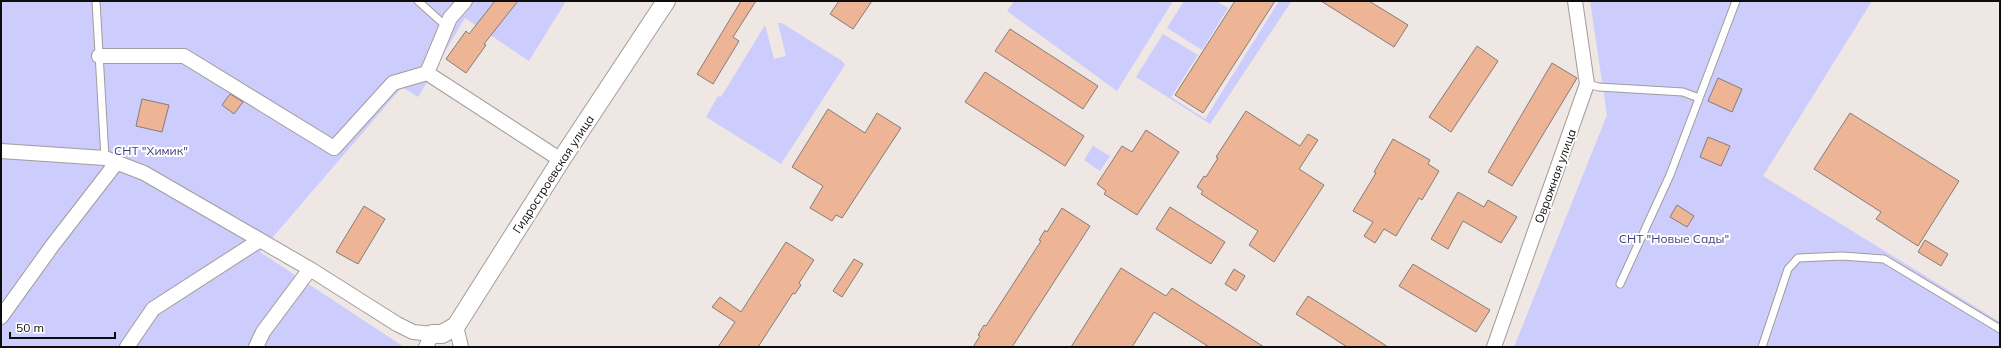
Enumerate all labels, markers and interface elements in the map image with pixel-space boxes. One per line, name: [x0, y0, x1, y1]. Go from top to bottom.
street label: Гидростроевская улица: [509, 112, 597, 236]
street label: Овражная улица: [1531, 127, 1579, 225]
park label: СНТ "Химик": [114, 143, 188, 158]
park label: СНТ "Новые Сады": [1619, 231, 1729, 246]
scale bar: [10, 314, 115, 340]
text: 50 m: [16, 320, 44, 335]

